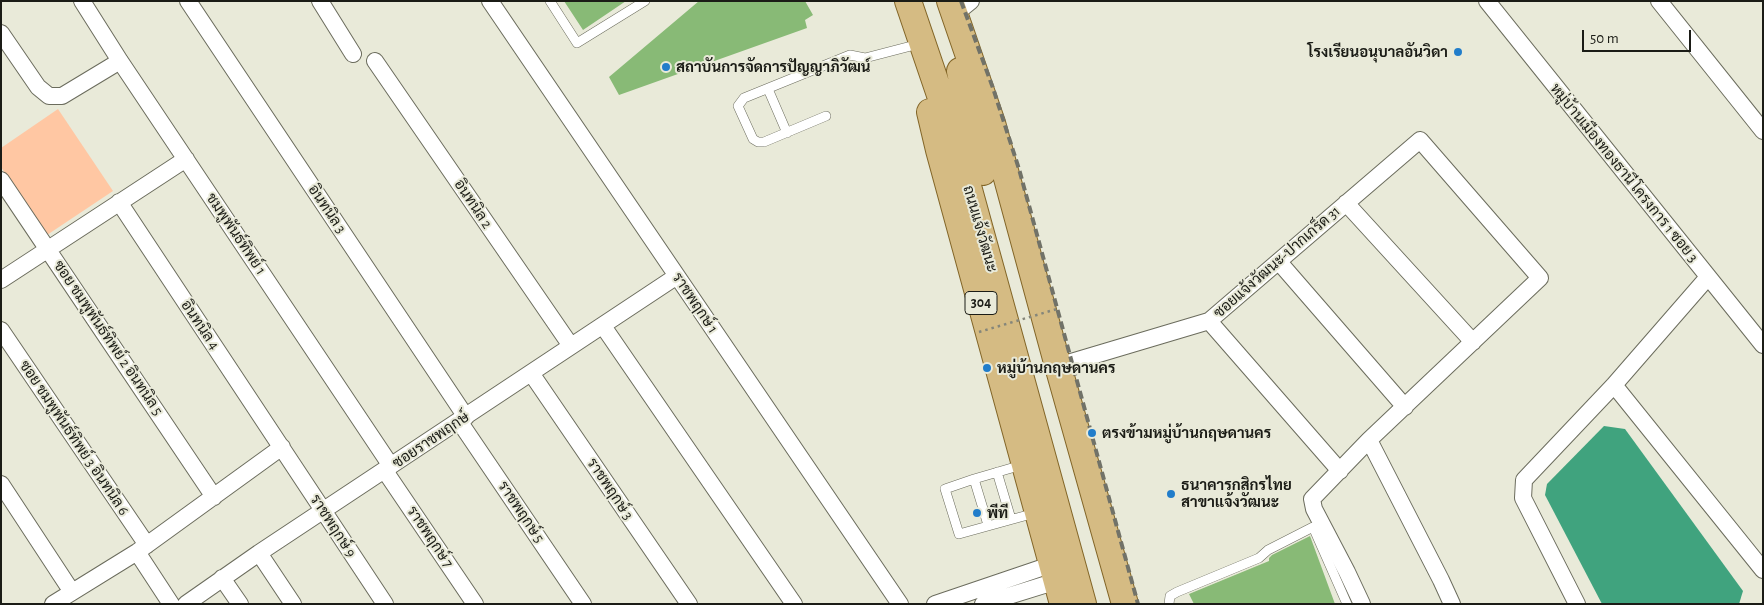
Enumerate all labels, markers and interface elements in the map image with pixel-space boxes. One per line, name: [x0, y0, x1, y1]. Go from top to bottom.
scale bar: [1584, 20, 1693, 52]
text: 50 m: [1590, 31, 1619, 46]
place label: โรงเรียนอนุบาลอันวิดา: [1307, 43, 1448, 61]
marker: โรงเรียนอนุบาลอันวิดา: [1452, 46, 1464, 58]
place label: สถาบันการจัดการปัญญาภิวัฒน์: [676, 58, 871, 76]
marker: สถาบันการจัดการปัญญาภิวัฒน์: [660, 61, 672, 73]
street label: หมู่บ้านเมืองทองธานี โครงการ 1 ซอย 3: [1546, 80, 1702, 266]
street label: อินทนิล 2: [450, 176, 496, 232]
street label: อินทนิล 3: [304, 181, 350, 237]
street label: ถนนแจ้งวัฒนะ: [959, 184, 1001, 274]
street label: ชมพูพันธ์ทิพย์ 1: [202, 190, 270, 278]
street label: ซอยแจ้งวัฒนะ-ปากเกร็ด 31: [1210, 202, 1344, 322]
street label: ซอย ชมพูพันธ์ทิพย์ 2 อินทนิล 5: [49, 257, 167, 419]
street label: ราชพฤกษ์ 1: [668, 269, 722, 337]
road number: 304: [965, 292, 997, 314]
street label: อินทนิล 4: [177, 297, 223, 353]
street label: ซอย ชมพูพันธ์ทิพย์ 3 อินทนิล 6: [15, 357, 133, 519]
place label: หมู่บ้านกฤษดานคร: [997, 359, 1115, 377]
marker: หมู่บ้านกฤษดานคร: [981, 362, 993, 374]
street label: ซอยราชพฤกษ์: [389, 408, 473, 472]
place label: ตรงข้ามหมู่บ้านกฤษดานคร: [1102, 424, 1271, 442]
marker: ตรงข้ามหมู่บ้านกฤษดานคร: [1086, 427, 1098, 439]
street label: ราชพฤกษ์ 3: [583, 455, 637, 523]
place label: ธนาคารกสิกรไทย สาขาแจ้งวัฒนะ: [1181, 476, 1292, 511]
street label: ราชพฤกษ์ 5: [494, 478, 548, 546]
marker: ธนาคารกสิกรไทย สาขาแจ้งวัฒนะ: [1165, 488, 1177, 500]
street label: ราชพฤกษ์ 9: [306, 491, 360, 561]
street label: ราชพฤกษ์ 7: [403, 503, 457, 571]
place label: พีที: [987, 504, 1008, 522]
marker: พีที: [971, 507, 983, 519]

